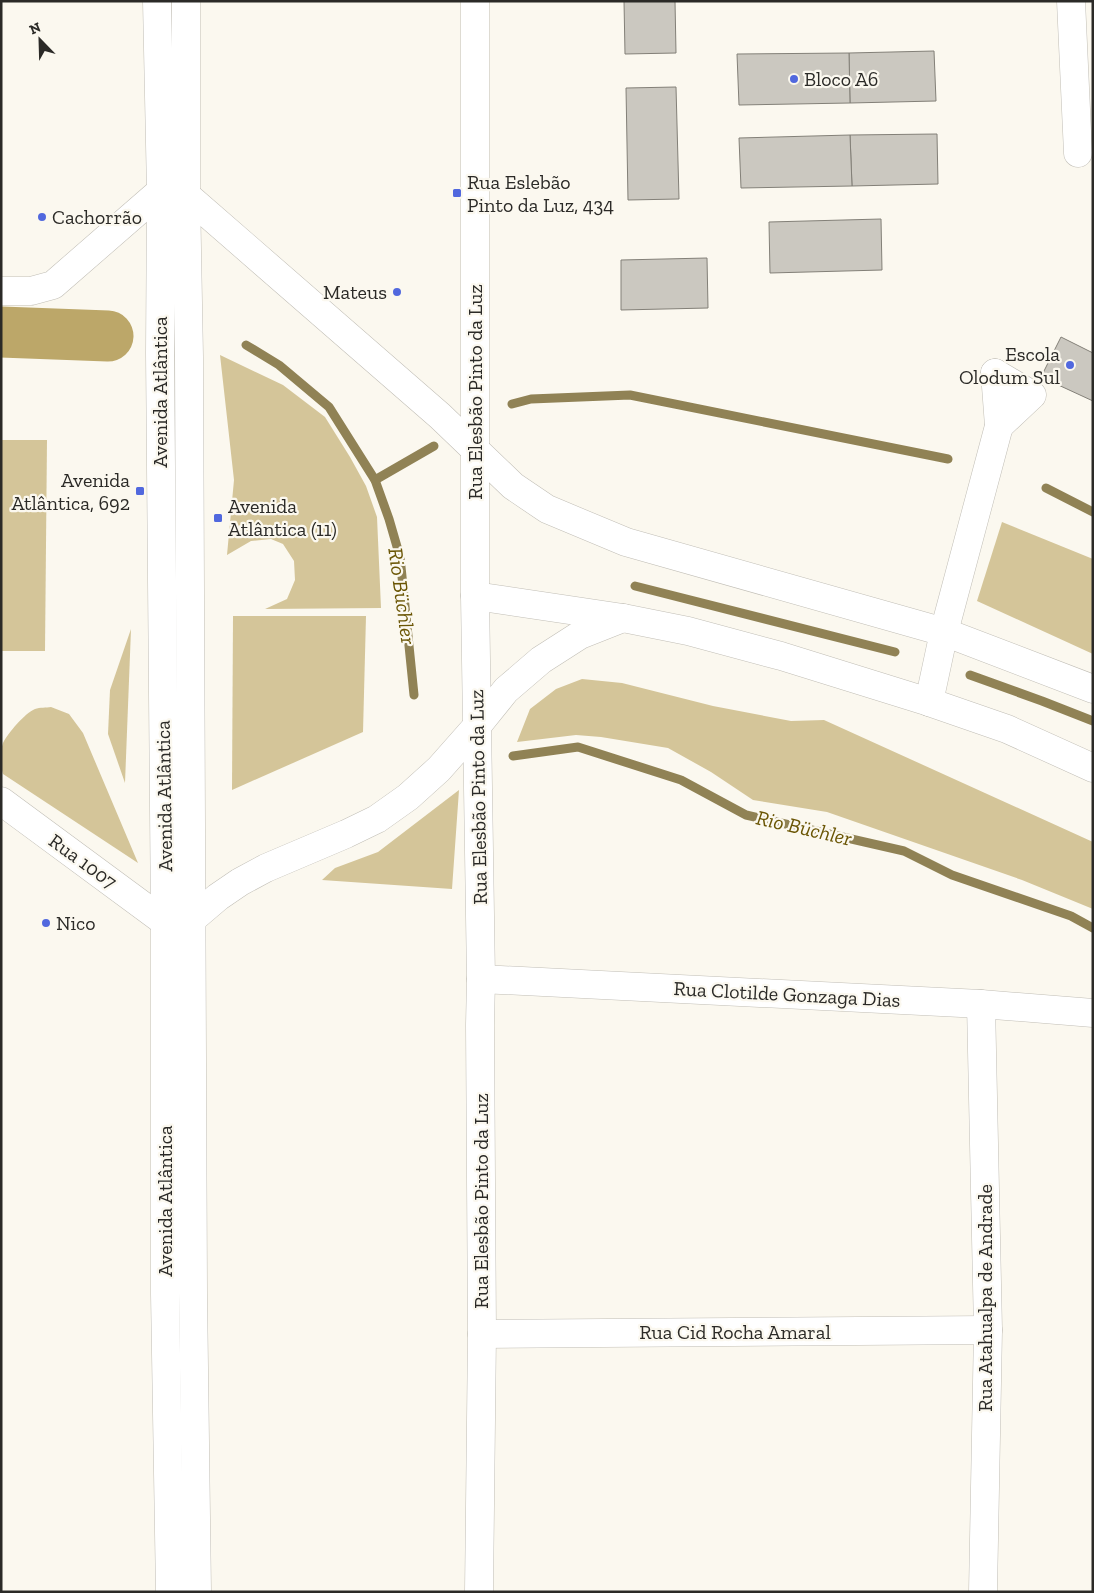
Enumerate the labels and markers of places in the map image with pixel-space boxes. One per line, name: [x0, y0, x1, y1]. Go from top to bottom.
place label: Bloco A6: [804, 67, 878, 91]
marker: Bloco A6: [788, 73, 800, 85]
place label: Rua Eslebão Pinto da Luz, 434: [467, 170, 614, 217]
marker: Rua Eslebão Pinto da Luz, 434: [451, 187, 463, 199]
place label: Cachorrão: [52, 205, 142, 229]
marker: Cachorrão: [36, 211, 48, 223]
place label: Mateus: [323, 280, 387, 304]
marker: Mateus: [391, 286, 403, 298]
place label: Escola Olodum Sul: [959, 342, 1060, 389]
marker: Escola Olodum Sul: [1064, 359, 1076, 371]
place label: Avenida Atlântica, 692: [11, 468, 130, 515]
marker: Avenida Atlântica, 692: [134, 485, 146, 497]
place label: Avenida Atlântica (11): [228, 494, 337, 541]
marker: Avenida Atlântica (11): [212, 512, 224, 524]
place label: Nico: [56, 911, 96, 935]
marker: Nico: [40, 917, 52, 929]

